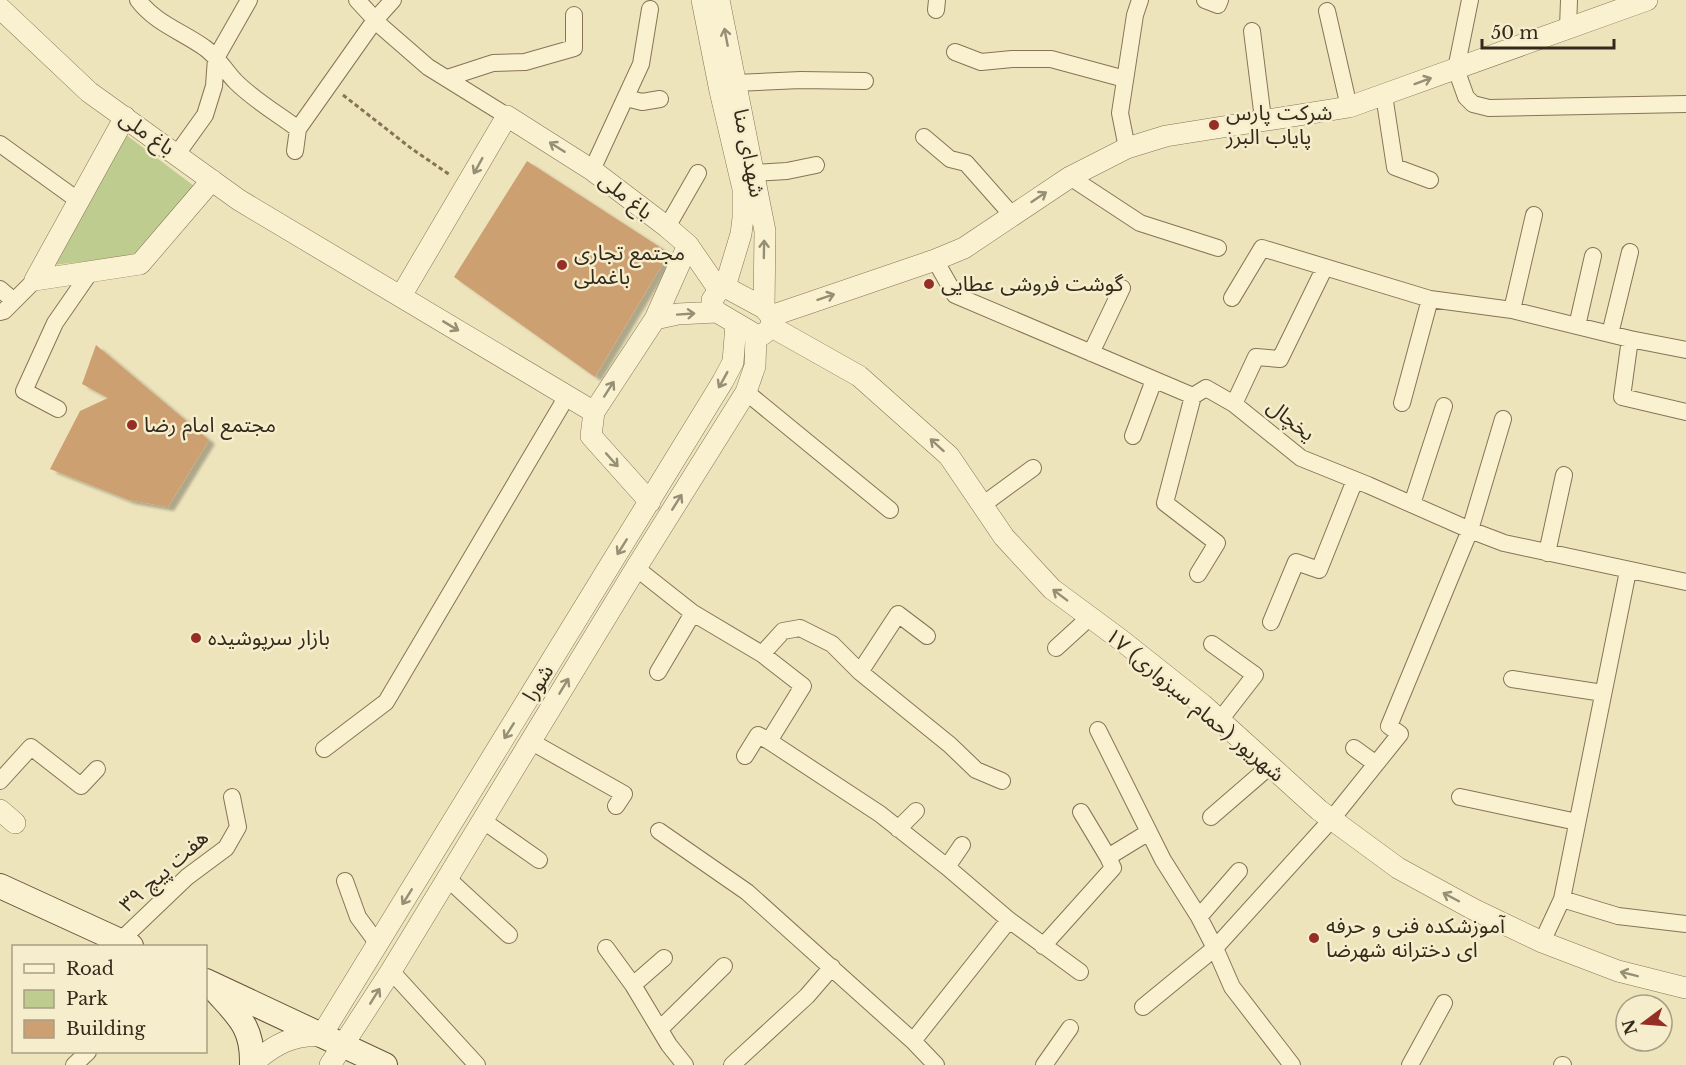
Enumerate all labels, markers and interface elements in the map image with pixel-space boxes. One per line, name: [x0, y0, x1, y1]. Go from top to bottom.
scale bar: [1482, 12, 1614, 50]
text: 50 m: [1491, 22, 1539, 44]
one-way arrow: [720, 28, 731, 48]
one-way arrow: [1413, 75, 1431, 86]
place label: شرکت پارس پایاب البرز: [1225, 100, 1332, 150]
street label: باغ ملی: [113, 105, 180, 163]
street label: شهدای منا: [728, 107, 770, 199]
marker: شرکت پارس پایاب البرز: [1207, 118, 1221, 132]
one-way arrow: [549, 141, 566, 153]
one-way arrow: [472, 157, 483, 175]
street label: باغ ملی: [593, 167, 658, 227]
one-way arrow: [1031, 191, 1048, 204]
place label: مجتمع تجاری باغملی: [574, 240, 685, 290]
one-way arrow: [758, 240, 770, 260]
marker: مجتمع تجاری باغملی: [555, 258, 569, 272]
place label: گوشت فروشی عطایی: [941, 271, 1124, 297]
marker: گوشت فروشی عطایی: [922, 277, 936, 291]
one-way arrow: [816, 290, 835, 301]
one-way arrow: [676, 308, 696, 319]
one-way arrow: [442, 321, 459, 333]
one-way arrow: [717, 371, 729, 388]
one-way arrow: [604, 381, 616, 398]
street label: یخچال: [1262, 393, 1320, 447]
place label: مجتمع امام رضا: [144, 412, 276, 441]
marker: مجتمع امام رضا: [125, 418, 139, 432]
one-way arrow: [930, 438, 945, 452]
one-way arrow: [605, 452, 619, 467]
one-way arrow: [671, 495, 683, 511]
one-way arrow: [616, 538, 628, 555]
one-way arrow: [1052, 589, 1068, 601]
street label: ۱۷ شهریور (حمام سبزواری): [1098, 623, 1290, 790]
place label: بازار سرپوشیده: [208, 625, 330, 651]
marker: بازار سرپوشیده: [189, 631, 203, 645]
street label: شورا: [517, 660, 559, 706]
one-way arrow: [558, 678, 570, 695]
one-way arrow: [502, 722, 514, 739]
street label: هفت پیچ ۳۹: [114, 824, 215, 919]
one-way arrow: [400, 888, 412, 905]
one-way arrow: [1442, 891, 1460, 902]
place label: آموزشکده فنی و حرفه ای دخترانه شهرضا: [1326, 913, 1506, 963]
marker: آموزشکده فنی و حرفه ای دخترانه شهرضا: [1307, 931, 1321, 945]
legend: [12, 945, 207, 1053]
text: Road: [66, 958, 114, 980]
one-way arrow: [1620, 968, 1639, 980]
text: Park: [66, 988, 108, 1010]
one-way arrow: [369, 988, 381, 1005]
north arrow: [1614, 993, 1674, 1053]
text: N: [1618, 1017, 1641, 1037]
text: Building: [66, 1018, 145, 1040]

